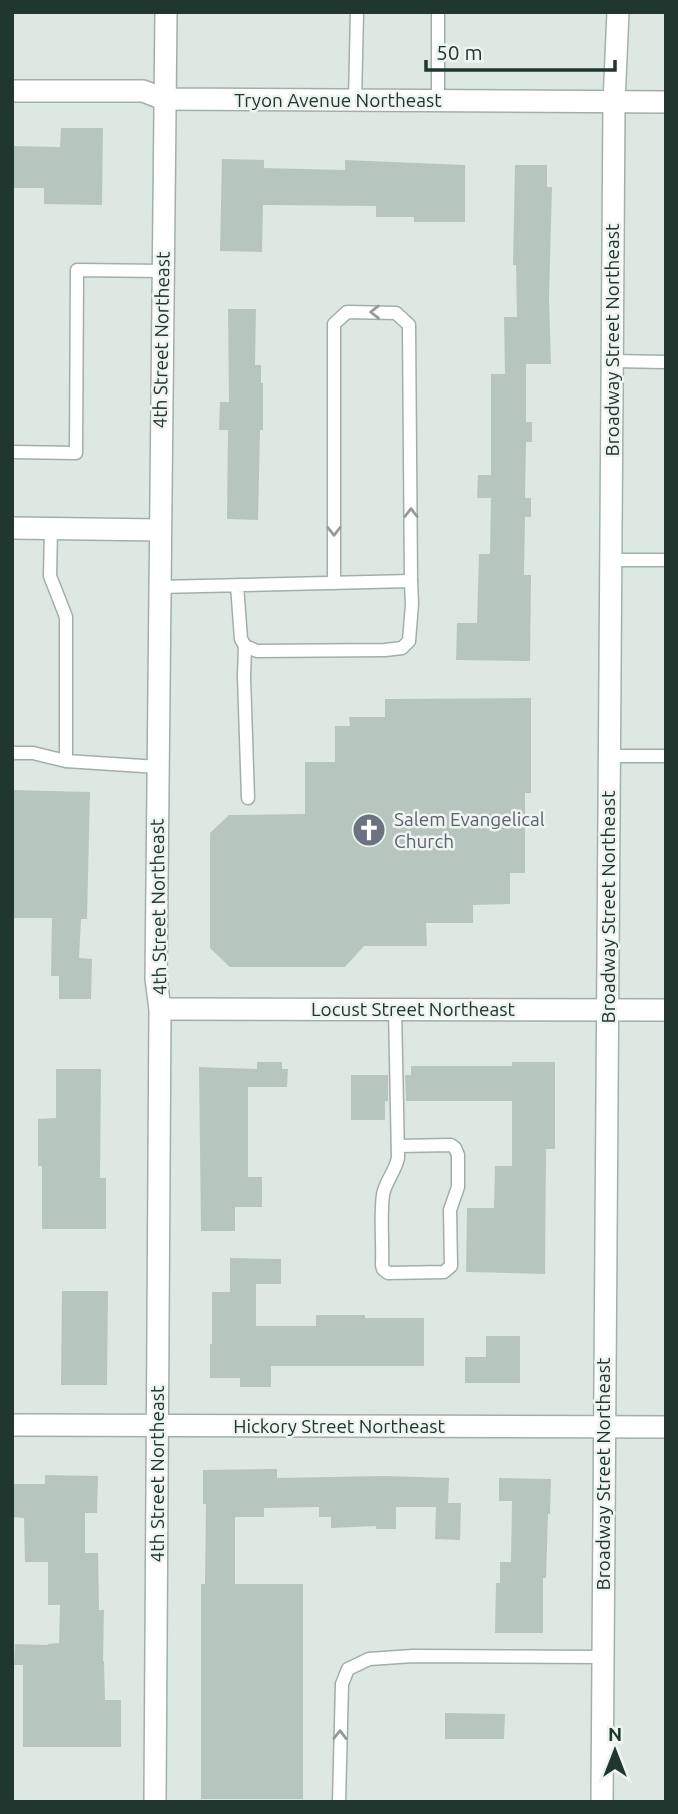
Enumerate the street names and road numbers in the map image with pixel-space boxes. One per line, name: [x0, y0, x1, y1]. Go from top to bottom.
street label: Tryon Avenue Northeast: [234, 89, 442, 111]
street label: Broadway Street Northeast: [601, 223, 623, 456]
street label: 4th Street Northeast: [148, 251, 174, 429]
street label: Broadway Street Northeast: [597, 790, 619, 1023]
street label: 4th Street Northeast: [145, 818, 171, 996]
street label: Locust Street Northeast: [311, 998, 516, 1020]
street label: Broadway Street Northeast: [592, 1357, 614, 1590]
street label: 4th Street Northeast: [146, 1385, 168, 1562]
street label: Hickory Street Northeast: [233, 1415, 445, 1437]

